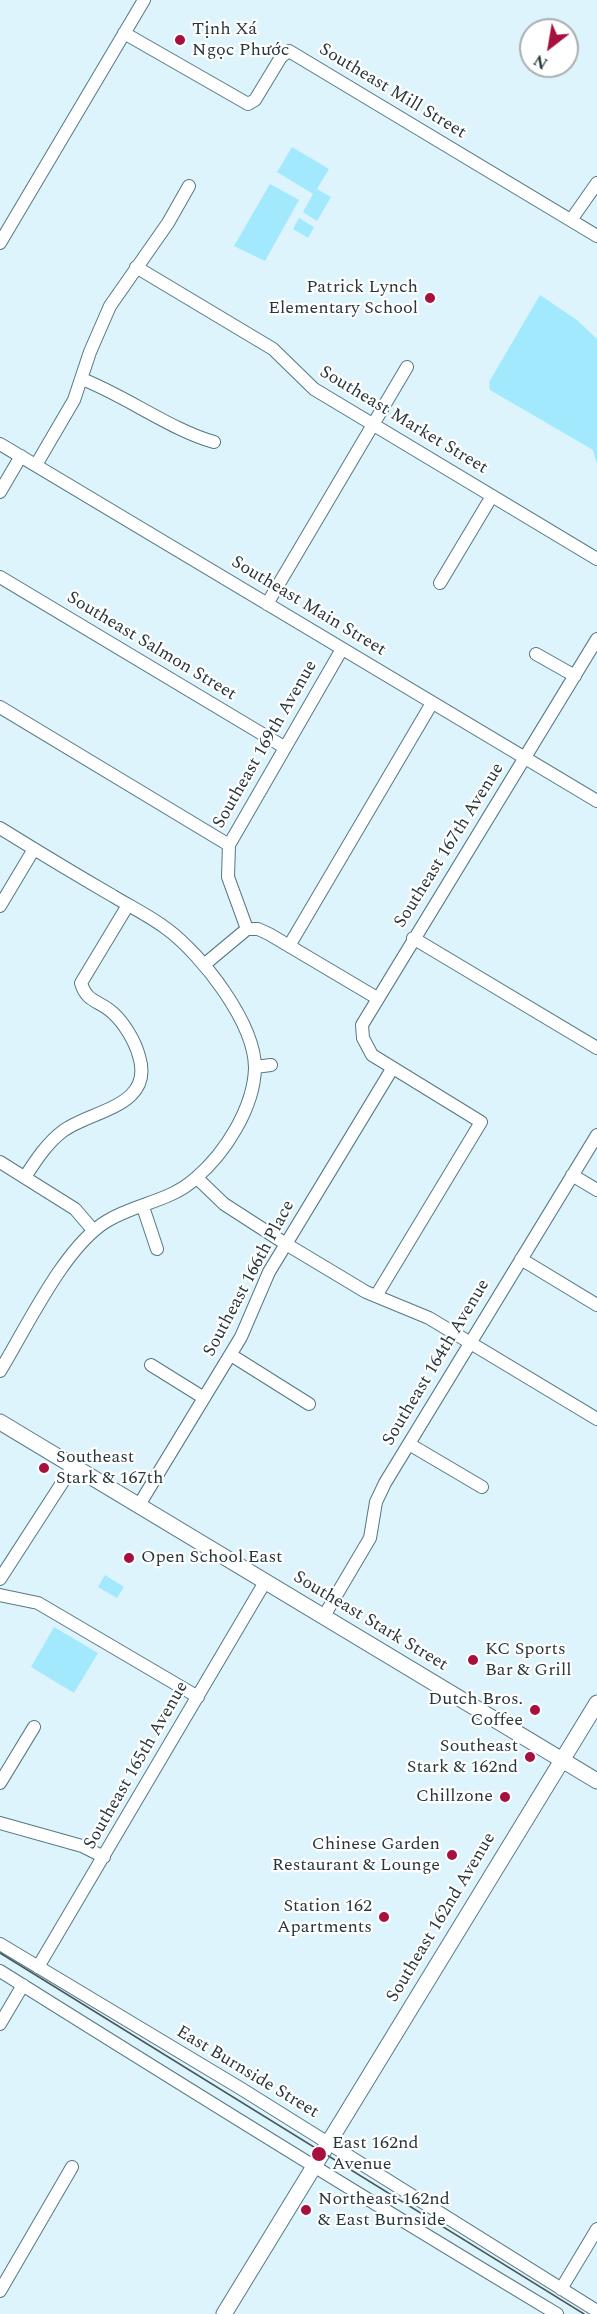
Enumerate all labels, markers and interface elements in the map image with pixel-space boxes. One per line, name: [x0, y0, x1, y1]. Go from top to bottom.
north arrow: [519, 18, 579, 78]
place label: Tịnh Xá Ngọc Phước: [192, 19, 289, 62]
marker: Tịnh Xá Ngọc Phước: [173, 33, 187, 47]
street label: Southeast Mill Street: [314, 40, 470, 144]
text: N: [529, 48, 553, 75]
place label: Patrick Lynch Elementary School: [268, 277, 418, 320]
marker: Patrick Lynch Elementary School: [423, 291, 437, 305]
street label: Southeast Market Street: [315, 362, 491, 480]
street label: Southeast Main Street: [227, 552, 389, 662]
street label: Southeast Salmon Street: [62, 588, 240, 706]
street label: Southeast 169th Avenue: [209, 657, 323, 833]
street label: Southeast 167th Avenue: [390, 760, 510, 932]
street label: Southeast 166th Place: [200, 1197, 300, 1361]
street label: Southeast 164th Avenue: [379, 1276, 495, 1450]
place label: Southeast Stark & 167th: [56, 1447, 163, 1490]
marker: Southeast Stark & 167th: [37, 1461, 51, 1475]
place label: Open School East: [141, 1547, 282, 1569]
marker: Open School East: [122, 1551, 136, 1565]
street label: Southeast Stark Street: [289, 1567, 451, 1677]
place label: KC Sports Bar & Grill: [485, 1639, 571, 1682]
marker: KC Sports Bar & Grill: [466, 1653, 480, 1667]
street label: Southeast 165th Avenue: [80, 1678, 194, 1854]
place label: Dutch Bros. Coffee: [428, 1689, 523, 1732]
marker: Dutch Bros. Coffee: [528, 1703, 542, 1717]
place label: Southeast Stark & 162nd: [407, 1736, 518, 1778]
marker: Southeast Stark & 162nd: [523, 1750, 537, 1764]
place label: Chillzone: [416, 1786, 493, 1808]
marker: Chillzone: [498, 1790, 512, 1804]
street label: Southeast 162nd Avenue: [383, 1829, 501, 2007]
place label: Chinese Garden Restaurant & Lounge: [272, 1834, 440, 1876]
marker: Chinese Garden Restaurant & Lounge: [445, 1848, 459, 1862]
place label: Station 162 Apartments: [277, 1896, 372, 1938]
marker: Station 162 Apartments: [377, 1910, 391, 1924]
street label: East Burnside Street: [172, 2022, 322, 2124]
place label: East 162nd Avenue: [332, 2133, 419, 2176]
marker: East 162nd Avenue: [310, 2145, 328, 2163]
place label: Northeast 162nd & East Burnside: [318, 2189, 450, 2232]
marker: Northeast 162nd & East Burnside: [299, 2203, 313, 2217]

